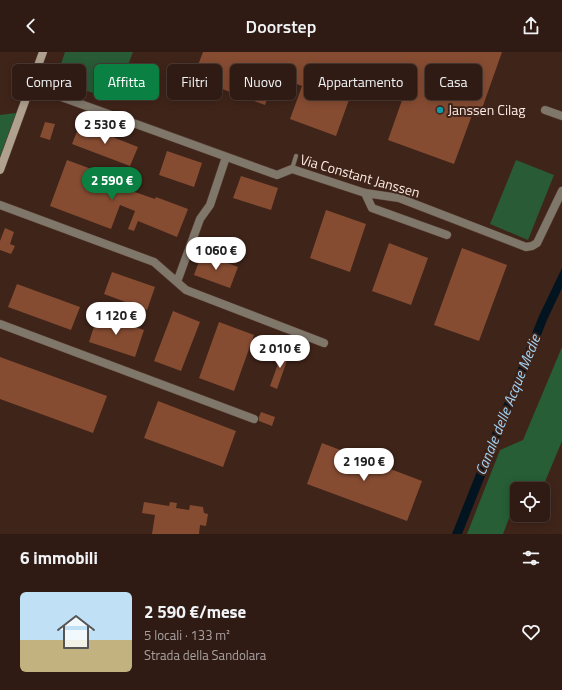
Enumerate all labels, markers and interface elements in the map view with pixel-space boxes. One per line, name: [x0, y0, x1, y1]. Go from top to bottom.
text: Doorstep: [246, 13, 316, 40]
icon: back: [20, 15, 42, 37]
icon: share: [520, 15, 542, 37]
chip: Compra: [12, 64, 86, 100]
chip: Affitta: [94, 64, 159, 100]
chip: Filtri: [167, 64, 222, 100]
chip: Nuovo: [230, 64, 296, 100]
chip: Appartamento: [304, 64, 417, 100]
chip: Casa: [425, 64, 482, 100]
place label: Janssen Cilag: [448, 99, 525, 120]
marker: Janssen Cilag: [435, 105, 445, 115]
pin: 2 530 €: [68, 111, 142, 145]
text: 2 530 €: [84, 114, 126, 134]
street label: Via Constant Janssen: [298, 148, 423, 203]
pin: 2 590 €: [75, 167, 149, 201]
text: 2 590 €: [91, 170, 133, 190]
pin: 1 060 €: [179, 237, 253, 271]
text: 1 060 €: [195, 240, 237, 260]
pin: 1 120 €: [79, 302, 153, 336]
text: 1 120 €: [95, 305, 137, 325]
water label: Canale delle Acque Medie: [469, 330, 547, 479]
pin: 2 010 €: [243, 335, 317, 369]
text: 2 010 €: [259, 338, 301, 358]
pin: 2 190 €: [327, 448, 401, 482]
text: 2 190 €: [343, 451, 385, 471]
map controls: [510, 482, 550, 522]
button: locate: [510, 482, 550, 522]
text: 6 immobili: [20, 545, 98, 571]
icon: filters: [520, 547, 542, 569]
text: 2 590 €/mese: [144, 599, 246, 625]
icon: home: [52, 608, 100, 656]
icon: heart: [520, 621, 542, 643]
text: 5 locali · 133 m²: [144, 625, 230, 645]
text: Strada della Sandolara: [144, 645, 266, 665]

